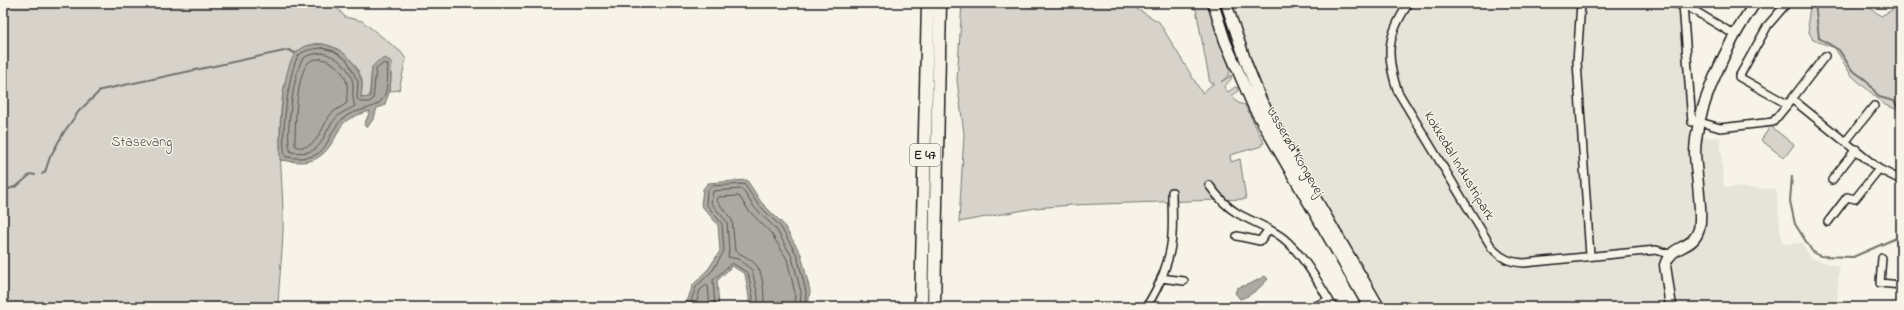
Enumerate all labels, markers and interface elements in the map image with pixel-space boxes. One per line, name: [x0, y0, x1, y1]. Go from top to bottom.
street label: Usserød Kongevej: [1260, 103, 1330, 202]
street label: Kokkedal Industripark: [1418, 108, 1500, 225]
park label: Stasevang: [112, 132, 172, 154]
road number: E 47: [910, 144, 940, 166]

